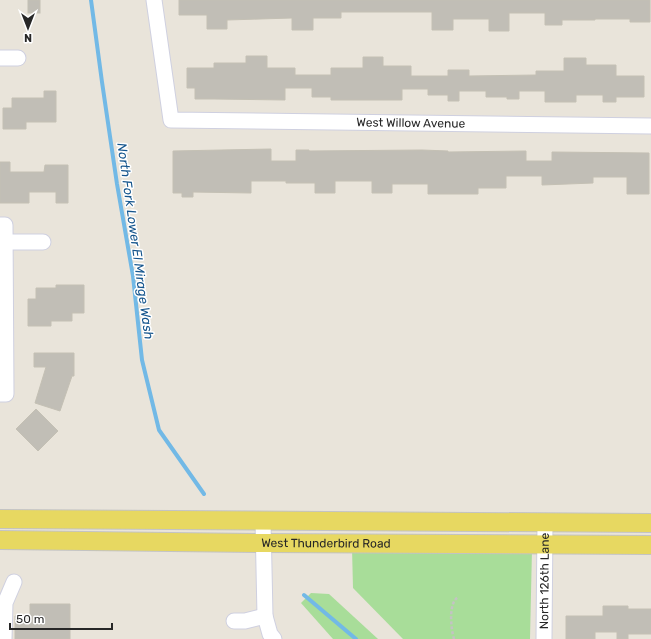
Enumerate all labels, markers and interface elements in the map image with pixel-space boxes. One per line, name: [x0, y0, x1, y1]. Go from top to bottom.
north arrow: [8, 8, 48, 48]
text: N: [24, 31, 32, 44]
street label: West Willow Avenue: [356, 115, 466, 131]
water label: North Fork Lower El Mirage Wash: [113, 142, 157, 340]
street label: North 126th Lane: [537, 532, 552, 629]
street label: West Thunderbird Road: [261, 536, 391, 551]
scale bar: [10, 605, 112, 631]
text: 50 m: [16, 612, 44, 626]

